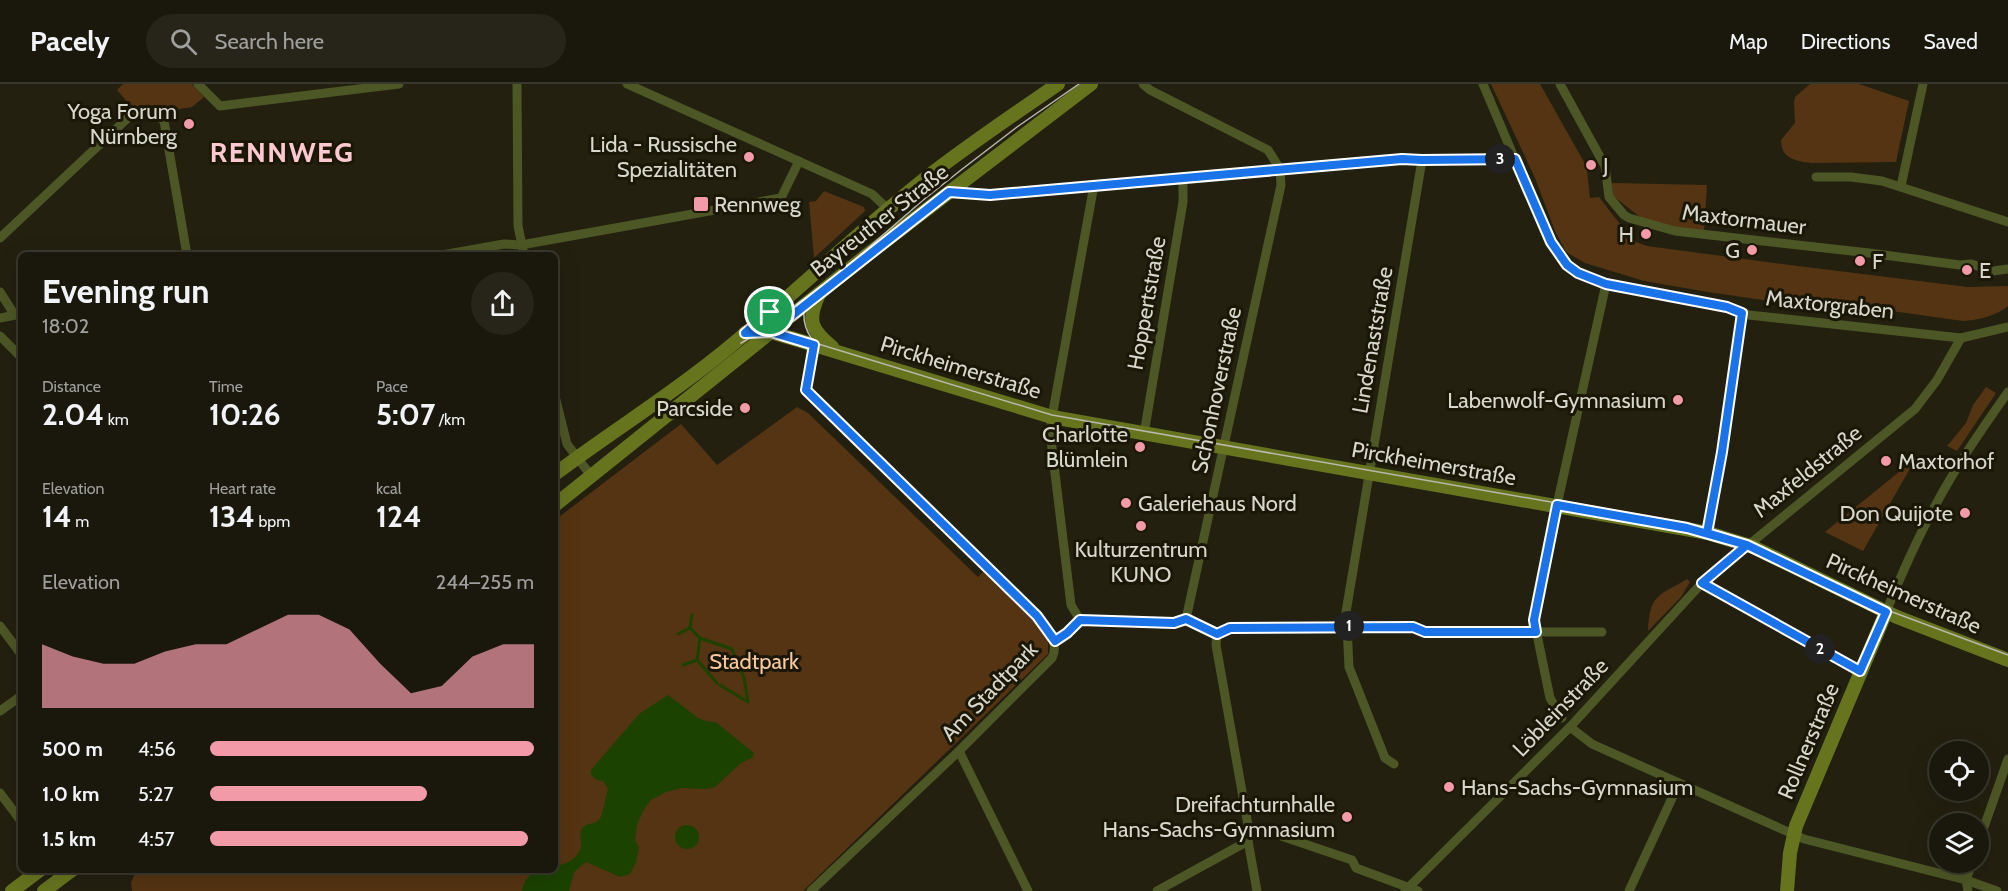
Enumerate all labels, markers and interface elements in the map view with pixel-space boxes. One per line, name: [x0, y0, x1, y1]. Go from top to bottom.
search box: [146, 14, 566, 68]
text: Pacely: [30, 24, 110, 58]
icon: search: [167, 25, 200, 58]
text: Search here: [215, 28, 324, 55]
text: Map: [1729, 29, 1768, 54]
text: Directions: [1801, 29, 1890, 54]
text: Saved: [1923, 29, 1978, 54]
place label: Yoga Forum Nürnberg: [66, 98, 178, 150]
marker: Yoga Forum Nürnberg: [182, 117, 196, 131]
place label: Lida - Russische Spezialitäten: [590, 131, 737, 183]
district label: RENNWEG: [210, 135, 354, 169]
pin: 3: [1485, 144, 1515, 174]
text: 3: [1496, 149, 1504, 168]
marker: Lida - Russische Spezialitäten: [742, 150, 756, 164]
place label: J: [1602, 152, 1609, 179]
street label: Bayreuther Straße: [805, 158, 954, 283]
marker: J: [1584, 158, 1598, 172]
place label: Rennweg: [714, 191, 802, 218]
marker: Rennweg: [692, 195, 710, 213]
street label: Maxtormauer: [1680, 198, 1808, 240]
place label: H: [1618, 221, 1634, 248]
marker: H: [1639, 227, 1653, 241]
street label: Hoppertstraße: [1121, 234, 1172, 372]
place label: G: [1725, 237, 1740, 264]
marker: G: [1745, 243, 1759, 257]
place label: F: [1872, 248, 1884, 275]
marker: F: [1853, 254, 1867, 268]
place label: E: [1979, 257, 1991, 284]
marker: E: [1960, 263, 1974, 277]
street label: Lindenaststraße: [1346, 265, 1399, 416]
text: Evening run: [42, 271, 209, 311]
button: share: [471, 272, 534, 335]
street label: Maxtorgraben: [1764, 284, 1896, 325]
pin: [744, 286, 795, 337]
icon: arrive: [753, 295, 786, 328]
street label: Schonhoverstraße: [1186, 304, 1247, 476]
text: 18:02: [42, 314, 89, 338]
street label: Pirckheimerstraße: [877, 330, 1045, 405]
text: Distance: [42, 377, 101, 396]
text: Time: [209, 377, 243, 396]
text: Pace: [376, 377, 408, 396]
place label: Labenwolf-Gymnasium: [1447, 387, 1666, 414]
marker: Labenwolf-Gymnasium: [1671, 393, 1685, 407]
place label: Parcside: [656, 395, 733, 422]
text: 2.04: [42, 396, 104, 433]
text: 10:26: [209, 396, 281, 433]
text: 5:07: [376, 396, 435, 433]
marker: Parcside: [738, 401, 752, 415]
text: km: [104, 410, 129, 429]
text: /km: [435, 410, 465, 429]
street label: Maxfeldstraße: [1747, 419, 1867, 523]
place label: Charlotte Blümlein: [1042, 421, 1128, 473]
street label: Pirckheimerstraße: [1349, 436, 1518, 491]
marker: Charlotte Blümlein: [1133, 440, 1147, 454]
place label: Maxtorhof: [1898, 448, 1994, 475]
marker: Maxtorhof: [1879, 454, 1893, 468]
text: Elevation: [42, 479, 105, 498]
text: Heart rate: [209, 479, 276, 498]
text: kcal: [376, 479, 402, 498]
place label: Galeriehaus Nord: [1138, 490, 1297, 517]
marker: Galeriehaus Nord: [1119, 496, 1133, 510]
text: 14: [42, 498, 72, 535]
text: 134: [209, 498, 255, 535]
text: 124: [376, 498, 422, 535]
place label: Don Quijote: [1840, 500, 1953, 527]
marker: Don Quijote: [1958, 506, 1972, 520]
text: m: [72, 512, 89, 531]
text: bpm: [255, 512, 290, 531]
marker: Kulturzentrum KUNO: [1134, 519, 1148, 533]
place label: Kulturzentrum KUNO: [1074, 536, 1208, 588]
street label: Pirckheimerstraße: [1822, 547, 1985, 640]
text: Elevation: [42, 570, 120, 594]
text: 244–255 m: [436, 570, 534, 594]
pin: 1: [1334, 611, 1364, 641]
text: 1: [1346, 616, 1352, 635]
pin: 2: [1805, 634, 1835, 664]
street label: Am Stadtpark: [935, 636, 1043, 747]
text: 2: [1816, 639, 1824, 658]
park label: Stadtpark: [709, 648, 799, 675]
street label: Löbleinstraße: [1507, 653, 1614, 762]
street label: Rollnerstraße: [1772, 679, 1845, 803]
text: 500 m: [42, 737, 103, 761]
text: 4:56: [138, 737, 176, 761]
map controls: [1929, 741, 1989, 873]
button: locate: [1929, 741, 1989, 801]
place label: Hans-Sachs-Gymnasium: [1461, 774, 1693, 801]
marker: Hans-Sachs-Gymnasium: [1442, 780, 1456, 794]
text: 1.0 km: [42, 782, 99, 806]
text: 5:27: [138, 782, 174, 806]
place label: Dreifachturnhalle Hans-Sachs-Gymnasium: [1103, 791, 1335, 843]
marker: Dreifachturnhalle Hans-Sachs-Gymnasium: [1340, 810, 1354, 824]
button: layers: [1929, 813, 1989, 873]
text: 1.5 km: [42, 827, 96, 851]
text: 4:57: [138, 827, 175, 851]

